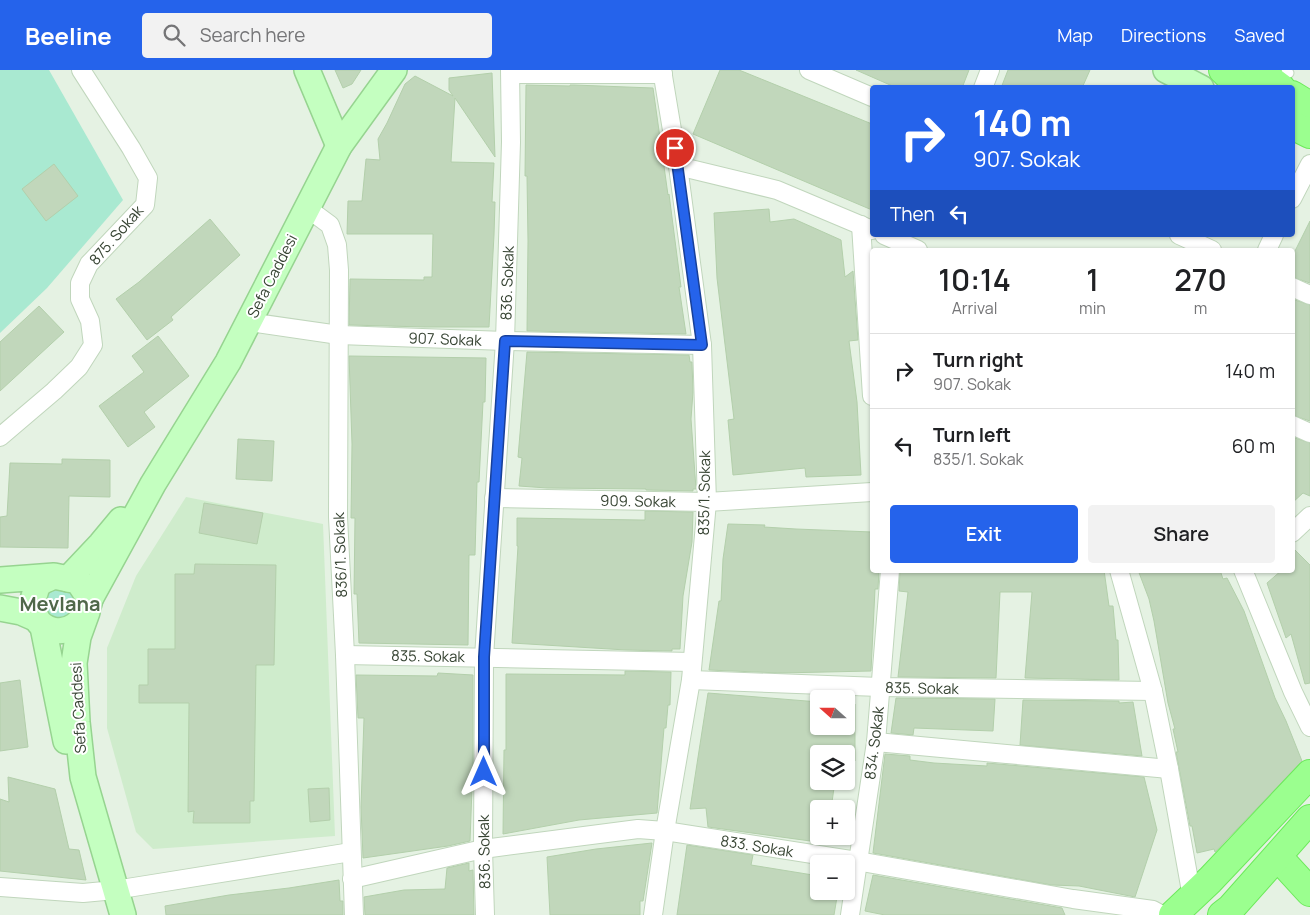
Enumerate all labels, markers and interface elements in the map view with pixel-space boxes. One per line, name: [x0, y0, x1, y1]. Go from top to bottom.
search box: [142, 13, 492, 58]
text: Beeline: [25, 19, 112, 52]
icon: search: [160, 21, 188, 49]
text: Search here: [200, 22, 305, 48]
text: Map: [1057, 23, 1093, 47]
text: Directions: [1121, 23, 1206, 47]
text: Saved: [1234, 23, 1285, 47]
text: 140 m: [973, 99, 1071, 147]
icon: right: [890, 105, 955, 170]
pin: [654, 127, 696, 169]
icon: arrive: [661, 134, 689, 162]
text: 907. Sokak: [973, 144, 1080, 174]
street label: 875. Sokak: [84, 200, 148, 269]
icon: left: [945, 200, 973, 228]
text: Then: [890, 201, 935, 227]
street label: Sefa Caddesi: [242, 230, 302, 322]
street label: 836. Sokak: [495, 245, 519, 321]
text: 10:14: [938, 259, 1011, 300]
text: 1: [1086, 259, 1099, 300]
text: 270: [1174, 259, 1227, 300]
text: Arrival: [952, 297, 997, 319]
text: min: [1079, 297, 1106, 319]
text: m: [1194, 297, 1207, 319]
street label: 907. Sokak: [408, 327, 482, 351]
text: Turn right: [933, 347, 1023, 373]
icon: right: [890, 357, 918, 385]
text: 140 m: [1225, 358, 1275, 384]
text: 907. Sokak: [933, 373, 1011, 395]
text: Turn left: [933, 422, 1011, 448]
icon: left: [890, 432, 918, 460]
text: 60 m: [1232, 433, 1275, 459]
text: 835/1. Sokak: [933, 448, 1024, 470]
street label: 835/1. Sokak: [693, 450, 715, 536]
street label: 909. Sokak: [600, 490, 677, 512]
button: Exit: [890, 505, 1078, 563]
button: Share: [1088, 505, 1275, 563]
street label: 836/1. Sokak: [328, 511, 352, 598]
district label: Mevlana: [20, 590, 100, 617]
street label: 835. Sokak: [391, 645, 466, 667]
street label: Sefa Caddesi: [65, 662, 91, 754]
street label: 835. Sokak: [885, 677, 960, 699]
north arrow: [810, 690, 855, 735]
map controls: [810, 690, 855, 900]
street label: 834. Sokak: [859, 705, 889, 781]
position arrow: [457, 745, 509, 797]
button: layers: [810, 745, 855, 790]
button: +: [810, 800, 855, 845]
street label: 836. Sokak: [473, 814, 495, 889]
street label: 833. Sokak: [719, 830, 795, 862]
button: −: [810, 855, 855, 900]

